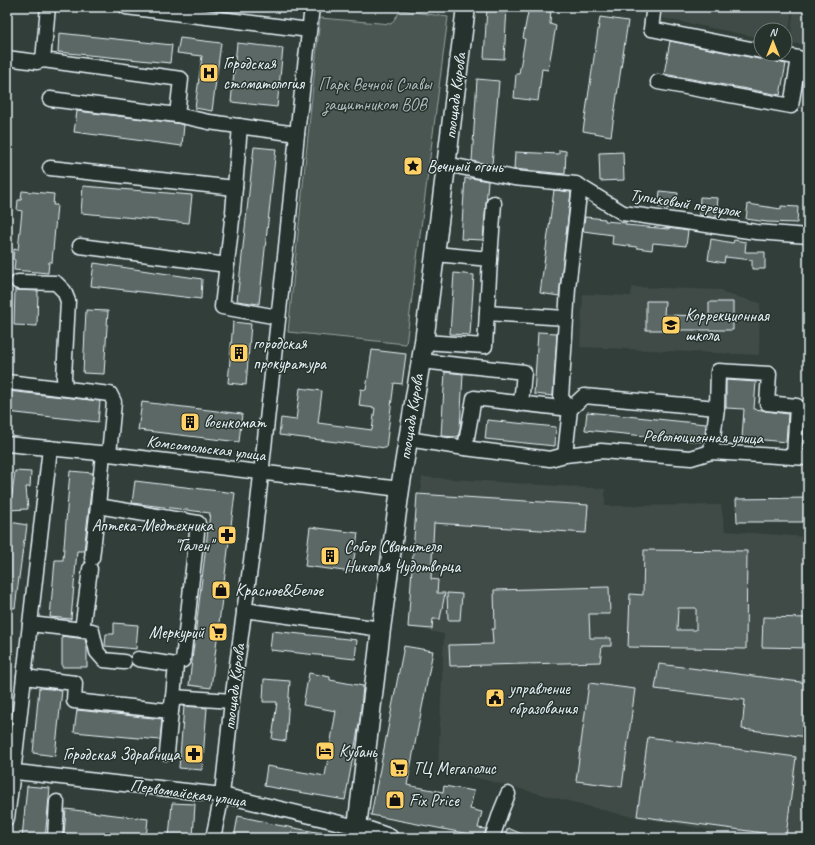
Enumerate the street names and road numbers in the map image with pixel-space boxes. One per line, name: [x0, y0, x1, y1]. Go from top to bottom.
street label: площадь Кирова: [439, 51, 471, 140]
street label: Тупиковый переулок: [628, 184, 743, 222]
street label: площадь Кирова: [394, 371, 428, 461]
street label: Революционная улица: [643, 425, 765, 449]
street label: Комсомольская улица: [145, 430, 268, 466]
street label: площадь Кирова: [218, 642, 250, 731]
street label: Первомайская улица: [129, 774, 248, 812]

